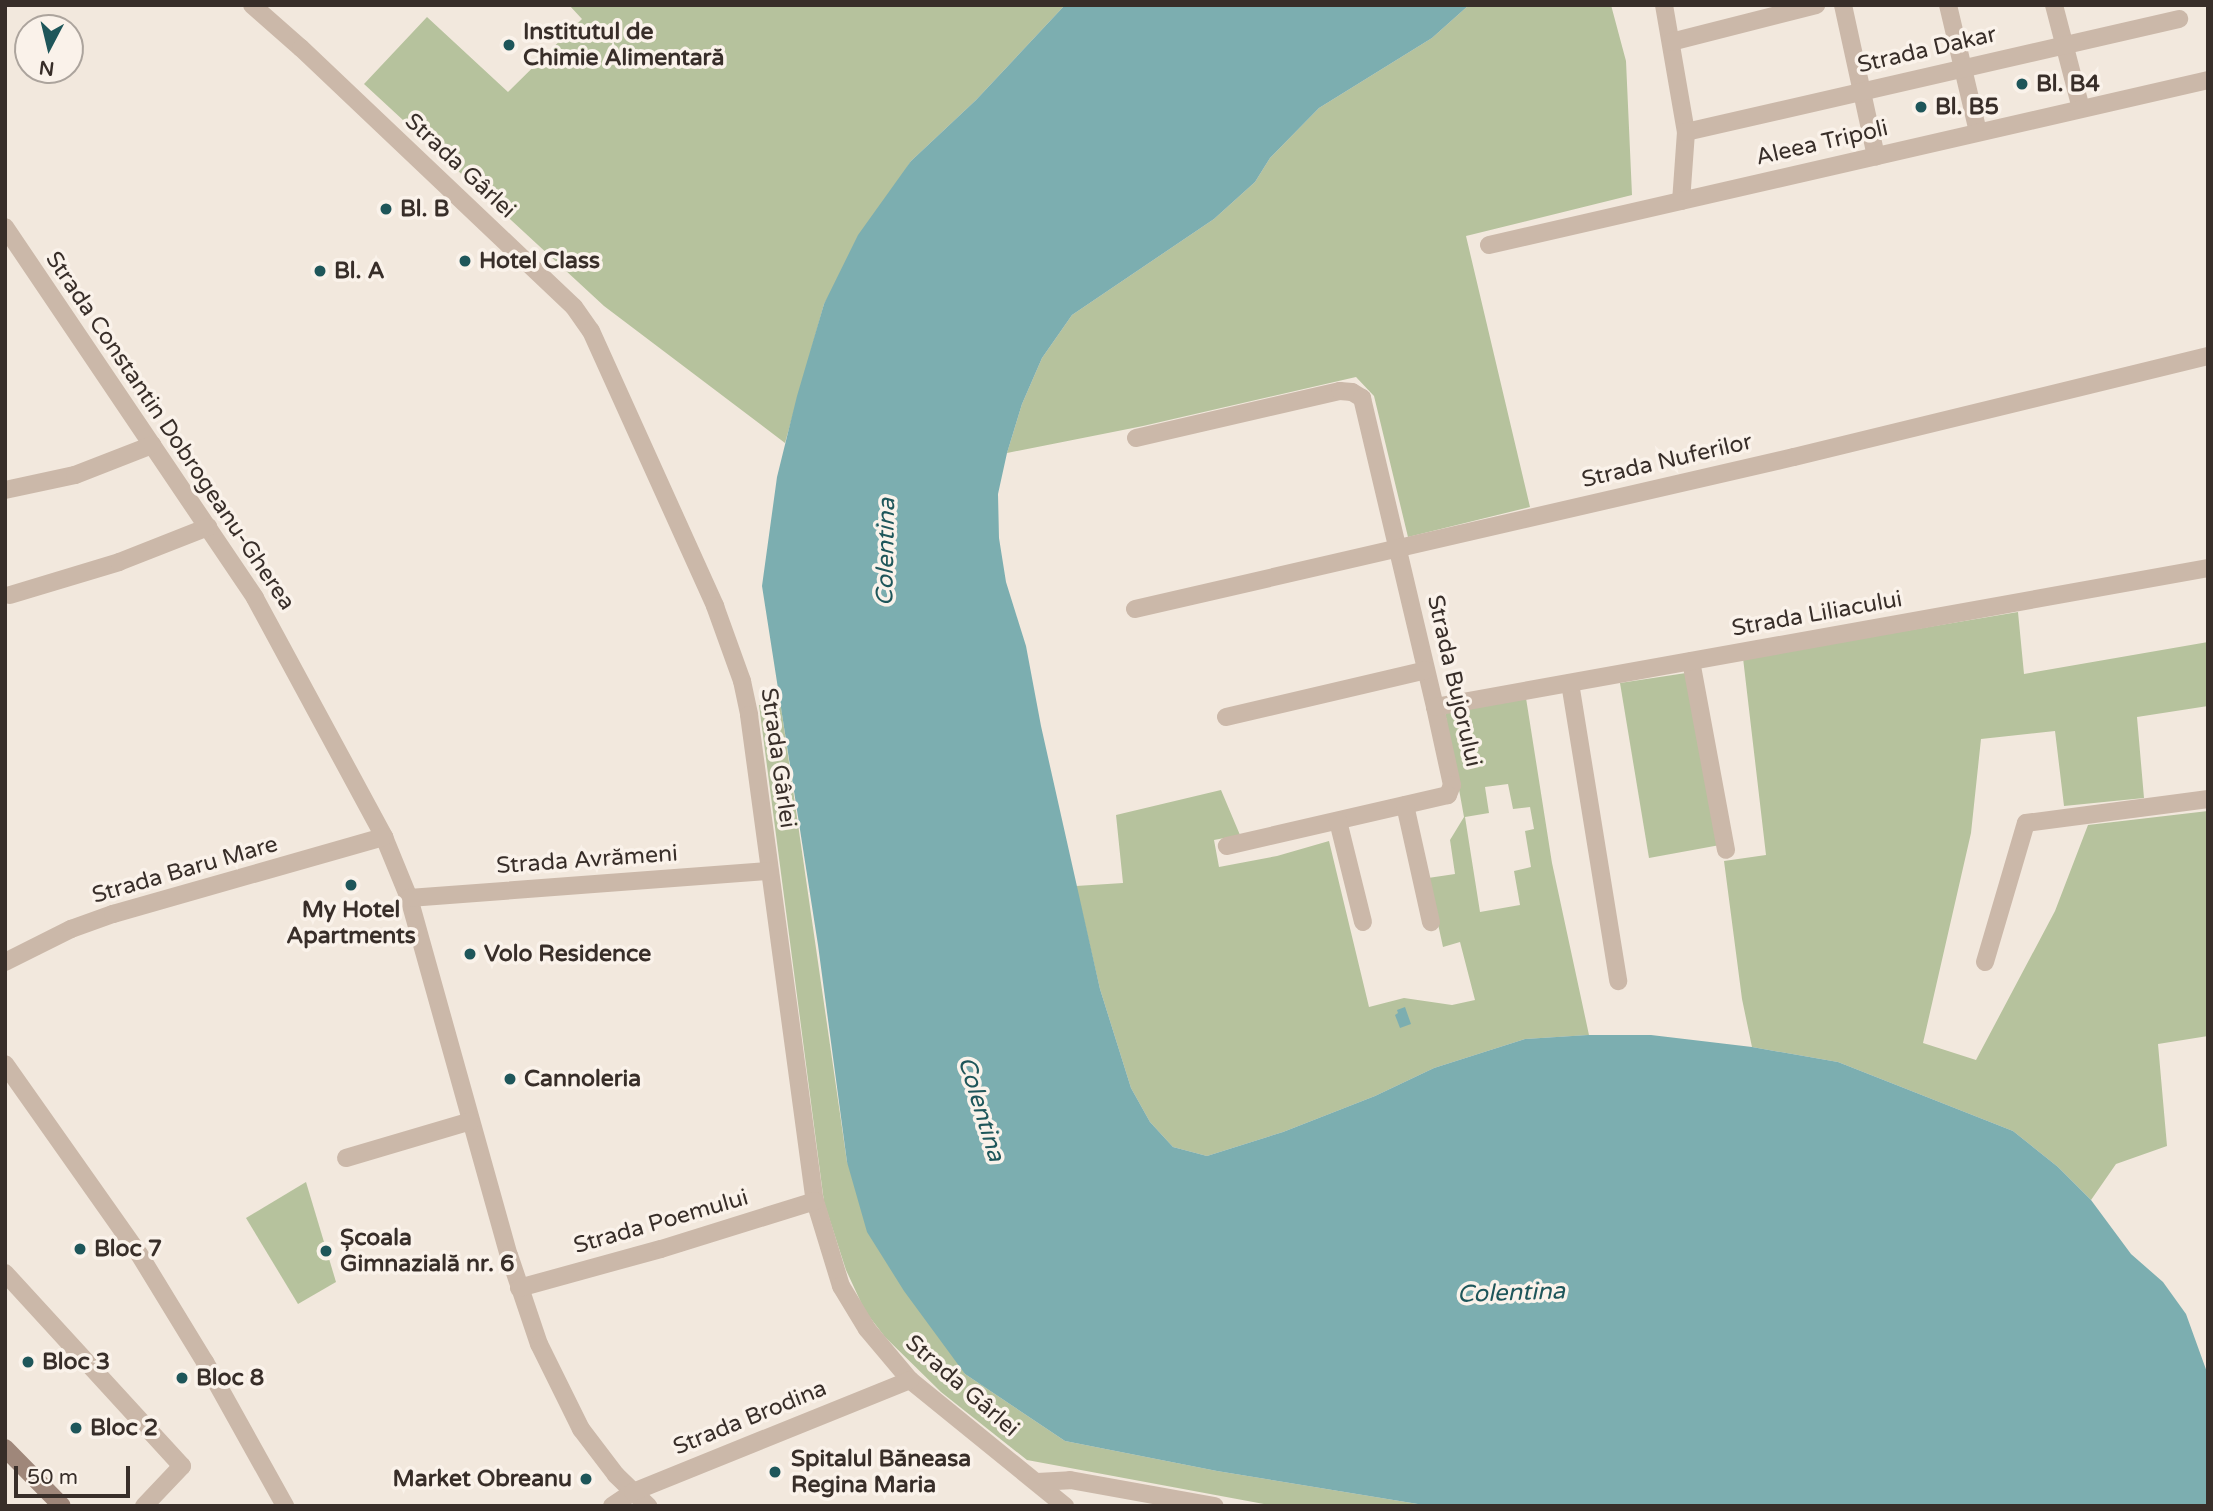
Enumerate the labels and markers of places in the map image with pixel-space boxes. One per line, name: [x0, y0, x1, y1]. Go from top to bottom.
place label: Institutul de Chimie Alimentară: [523, 18, 724, 72]
marker: Institutul de Chimie Alimentară: [501, 37, 517, 53]
place label: Bl. B4: [2036, 70, 2100, 98]
marker: Bl. B4: [2014, 76, 2030, 92]
place label: Bl. B5: [1935, 93, 1999, 121]
marker: Bl. B5: [1913, 99, 1929, 115]
place label: Bl. B: [400, 195, 449, 223]
marker: Bl. B: [378, 201, 394, 217]
place label: Hotel Class: [479, 247, 600, 275]
marker: Hotel Class: [457, 253, 473, 269]
place label: Bl. A: [334, 257, 385, 285]
marker: Bl. A: [312, 263, 328, 279]
marker: My Hotel Apartments: [343, 877, 359, 893]
place label: My Hotel Apartments: [286, 896, 416, 950]
place label: Volo Residence: [484, 940, 651, 968]
marker: Volo Residence: [462, 946, 478, 962]
place label: Cannoleria: [524, 1065, 641, 1093]
marker: Cannoleria: [502, 1071, 518, 1087]
place label: Școala Gimnazială nr. 6: [340, 1224, 514, 1278]
place label: Bloc 7: [94, 1235, 162, 1263]
marker: Bloc 7: [72, 1241, 88, 1257]
marker: Școala Gimnazială nr. 6: [318, 1243, 334, 1259]
place label: Bloc 3: [42, 1348, 110, 1376]
marker: Bloc 3: [20, 1354, 36, 1370]
place label: Bloc 8: [196, 1364, 264, 1392]
marker: Bloc 8: [174, 1370, 190, 1386]
place label: Bloc 2: [90, 1414, 158, 1442]
marker: Bloc 2: [68, 1420, 84, 1436]
place label: Spitalul Băneasa Regina Maria: [791, 1445, 971, 1499]
marker: Spitalul Băneasa Regina Maria: [765, 1462, 785, 1482]
place label: Market Obreanu: [393, 1465, 572, 1493]
marker: Market Obreanu: [578, 1471, 594, 1487]

